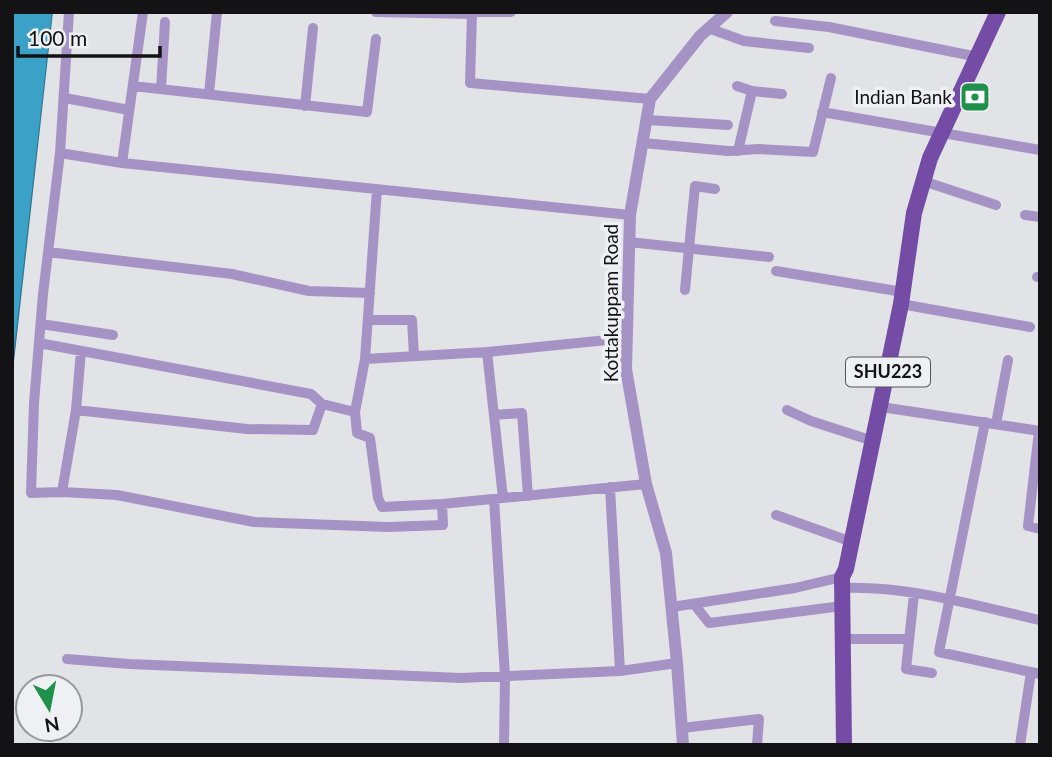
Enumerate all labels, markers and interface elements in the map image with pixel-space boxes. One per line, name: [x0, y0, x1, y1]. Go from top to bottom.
scale bar: [18, 14, 159, 58]
text: 100 m: [28, 25, 87, 50]
bank icon: Indian Bank: [958, 80, 992, 114]
place label: Indian Bank: [854, 85, 952, 108]
street label: Kottakuppam Road: [599, 224, 622, 382]
road number: SHU223: [846, 358, 930, 386]
north arrow: [14, 673, 84, 743]
text: N: [43, 713, 61, 738]

